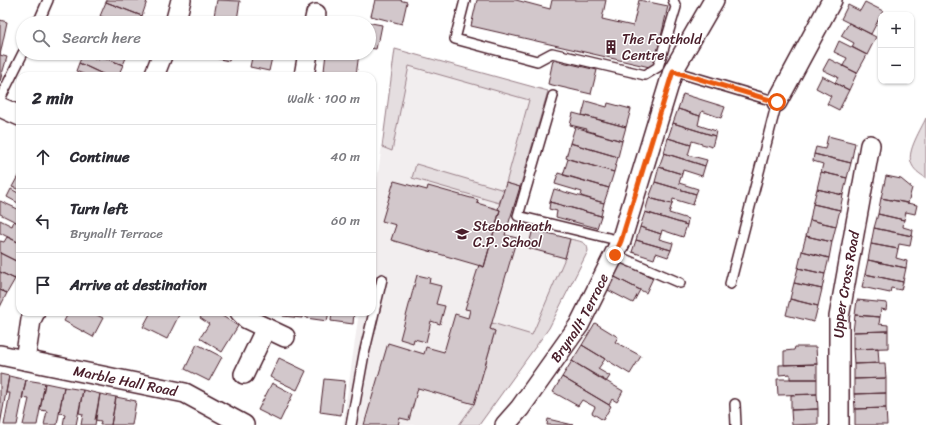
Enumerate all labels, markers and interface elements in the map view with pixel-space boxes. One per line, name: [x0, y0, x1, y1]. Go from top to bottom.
map controls: [878, 12, 914, 84]
button: +: [878, 12, 914, 48]
search box: [16, 16, 376, 60]
text: Search here: [62, 25, 141, 51]
icon: search: [30, 27, 52, 49]
place label: The Foothold Centre: [622, 27, 703, 68]
building icon: The Foothold Centre: [603, 39, 619, 55]
button: −: [878, 48, 914, 84]
text: 2 min: [32, 83, 73, 113]
text: Walk · 100 m: [287, 87, 360, 110]
route start: [768, 93, 786, 111]
text: Continue: [70, 144, 130, 170]
text: 40 m: [330, 145, 360, 168]
icon: ahead: [32, 146, 54, 168]
text: Turn left: [70, 196, 128, 222]
text: 60 m: [331, 209, 360, 232]
icon: left: [32, 210, 54, 232]
place label: Stebonheath C.P. School: [473, 214, 552, 255]
text: Brynallt Terrace: [70, 222, 163, 245]
school or university icon: Stebonheath C.P. School: [454, 226, 470, 242]
street label: Upper Cross Road: [827, 228, 868, 338]
route end: [606, 246, 624, 264]
street label: Brynallt Terrace: [544, 269, 616, 368]
text: Arrive at destination: [70, 272, 207, 298]
icon: arrive: [32, 274, 54, 296]
street label: Marble Hall Road: [71, 358, 181, 404]

